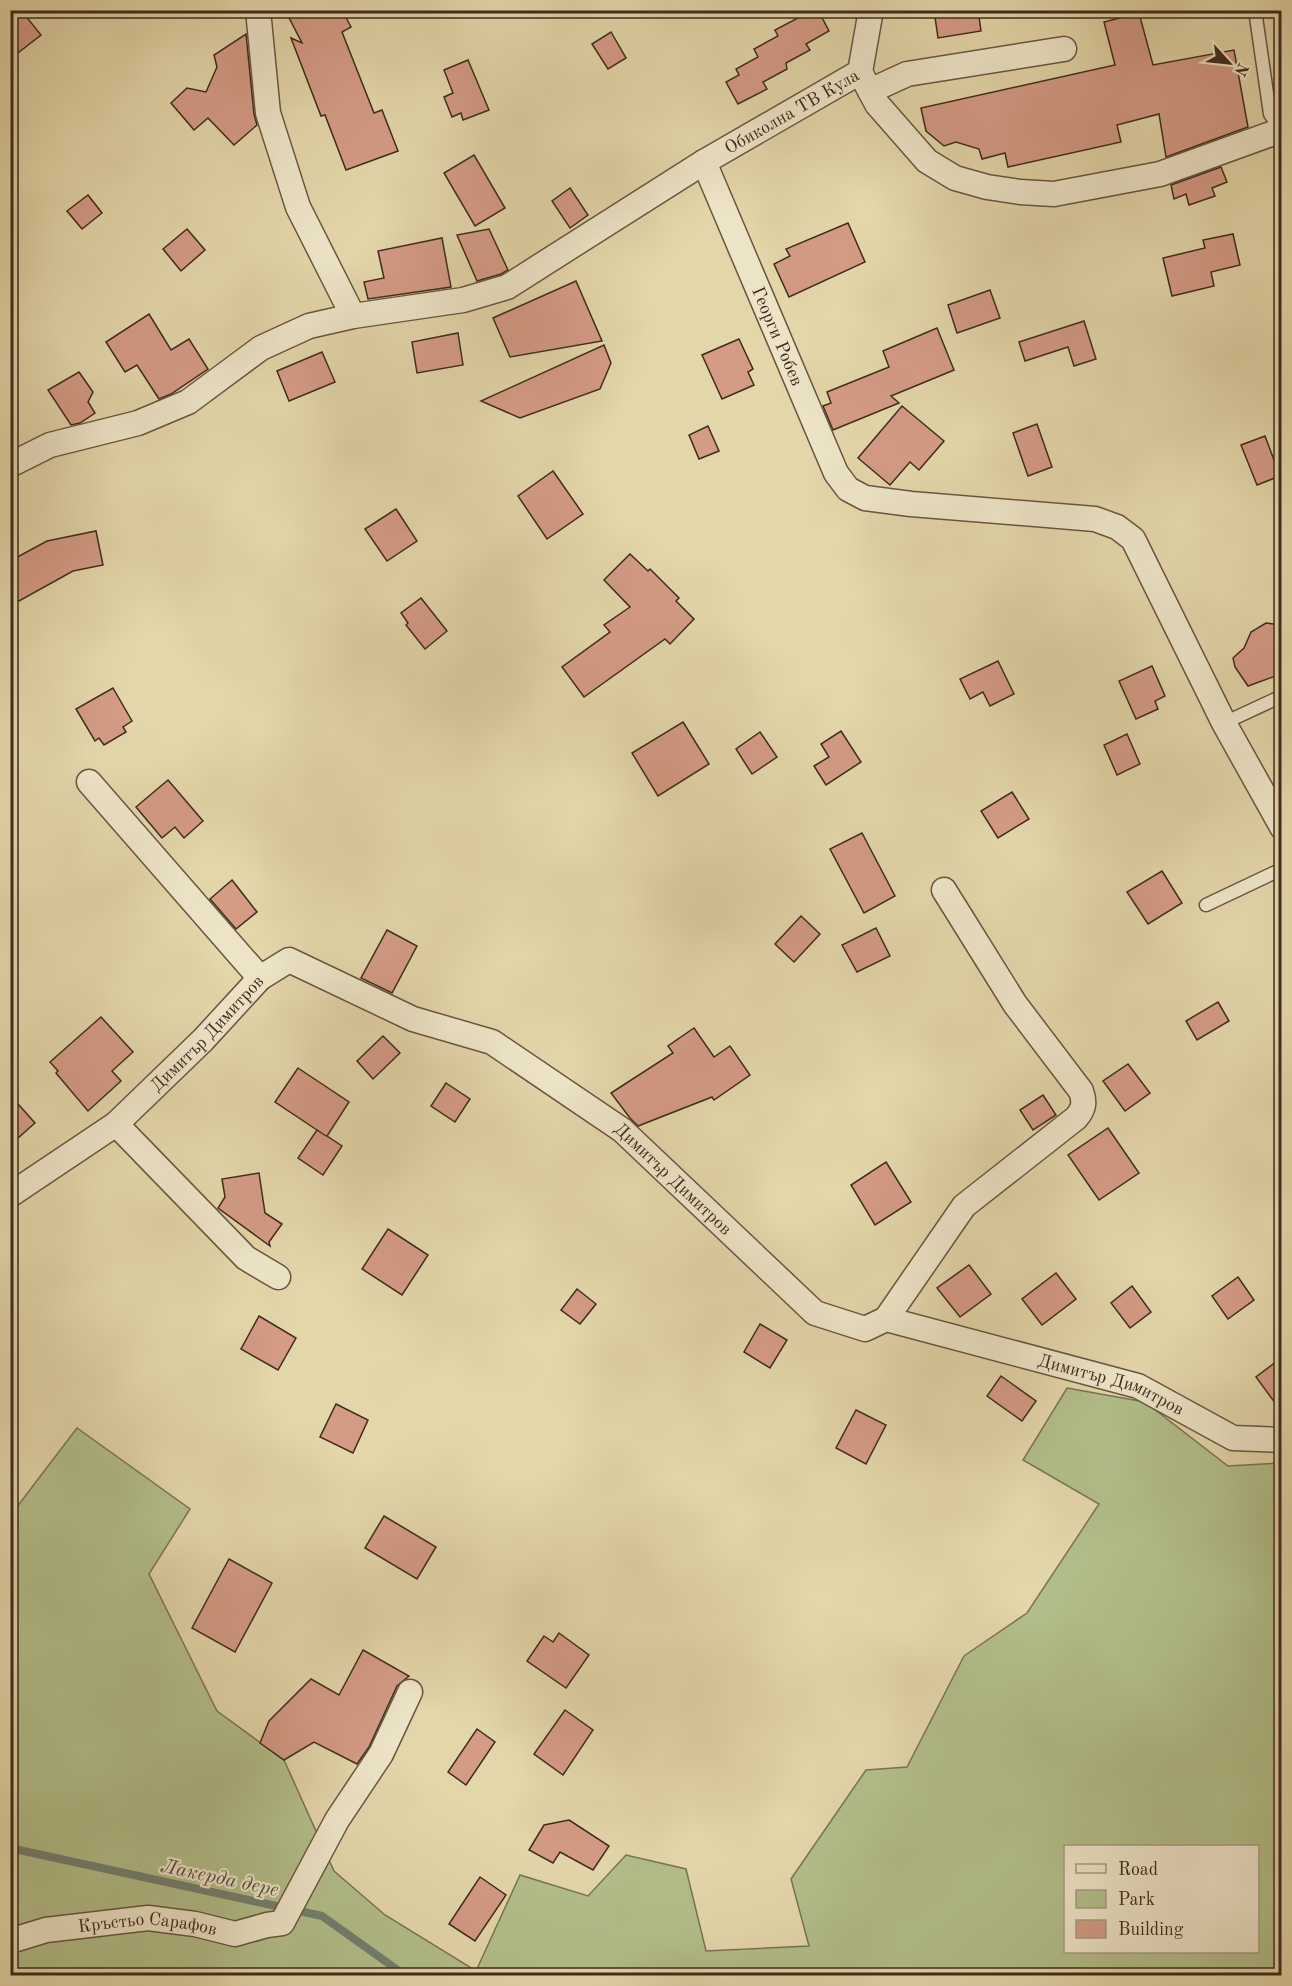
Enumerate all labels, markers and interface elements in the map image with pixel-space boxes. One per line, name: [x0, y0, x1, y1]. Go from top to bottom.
north arrow: [1199, 33, 1259, 93]
text: N: [1230, 60, 1250, 79]
street label: Обиколна ТВ Кула: [722, 66, 863, 158]
street label: Георги Робев: [748, 284, 806, 388]
street label: Димитър Димитров: [147, 972, 268, 1095]
street label: Димитър Димитров: [610, 1120, 735, 1239]
street label: Димитър Димитров: [1036, 1352, 1187, 1419]
legend: [1064, 1845, 1259, 1953]
water label: Лакерда дере: [159, 1857, 280, 1901]
text: Road: [1118, 1861, 1158, 1879]
text: Park: [1118, 1891, 1155, 1909]
street label: Кръстьо Сарафов: [77, 1910, 219, 1939]
text: Building: [1118, 1921, 1184, 1939]

